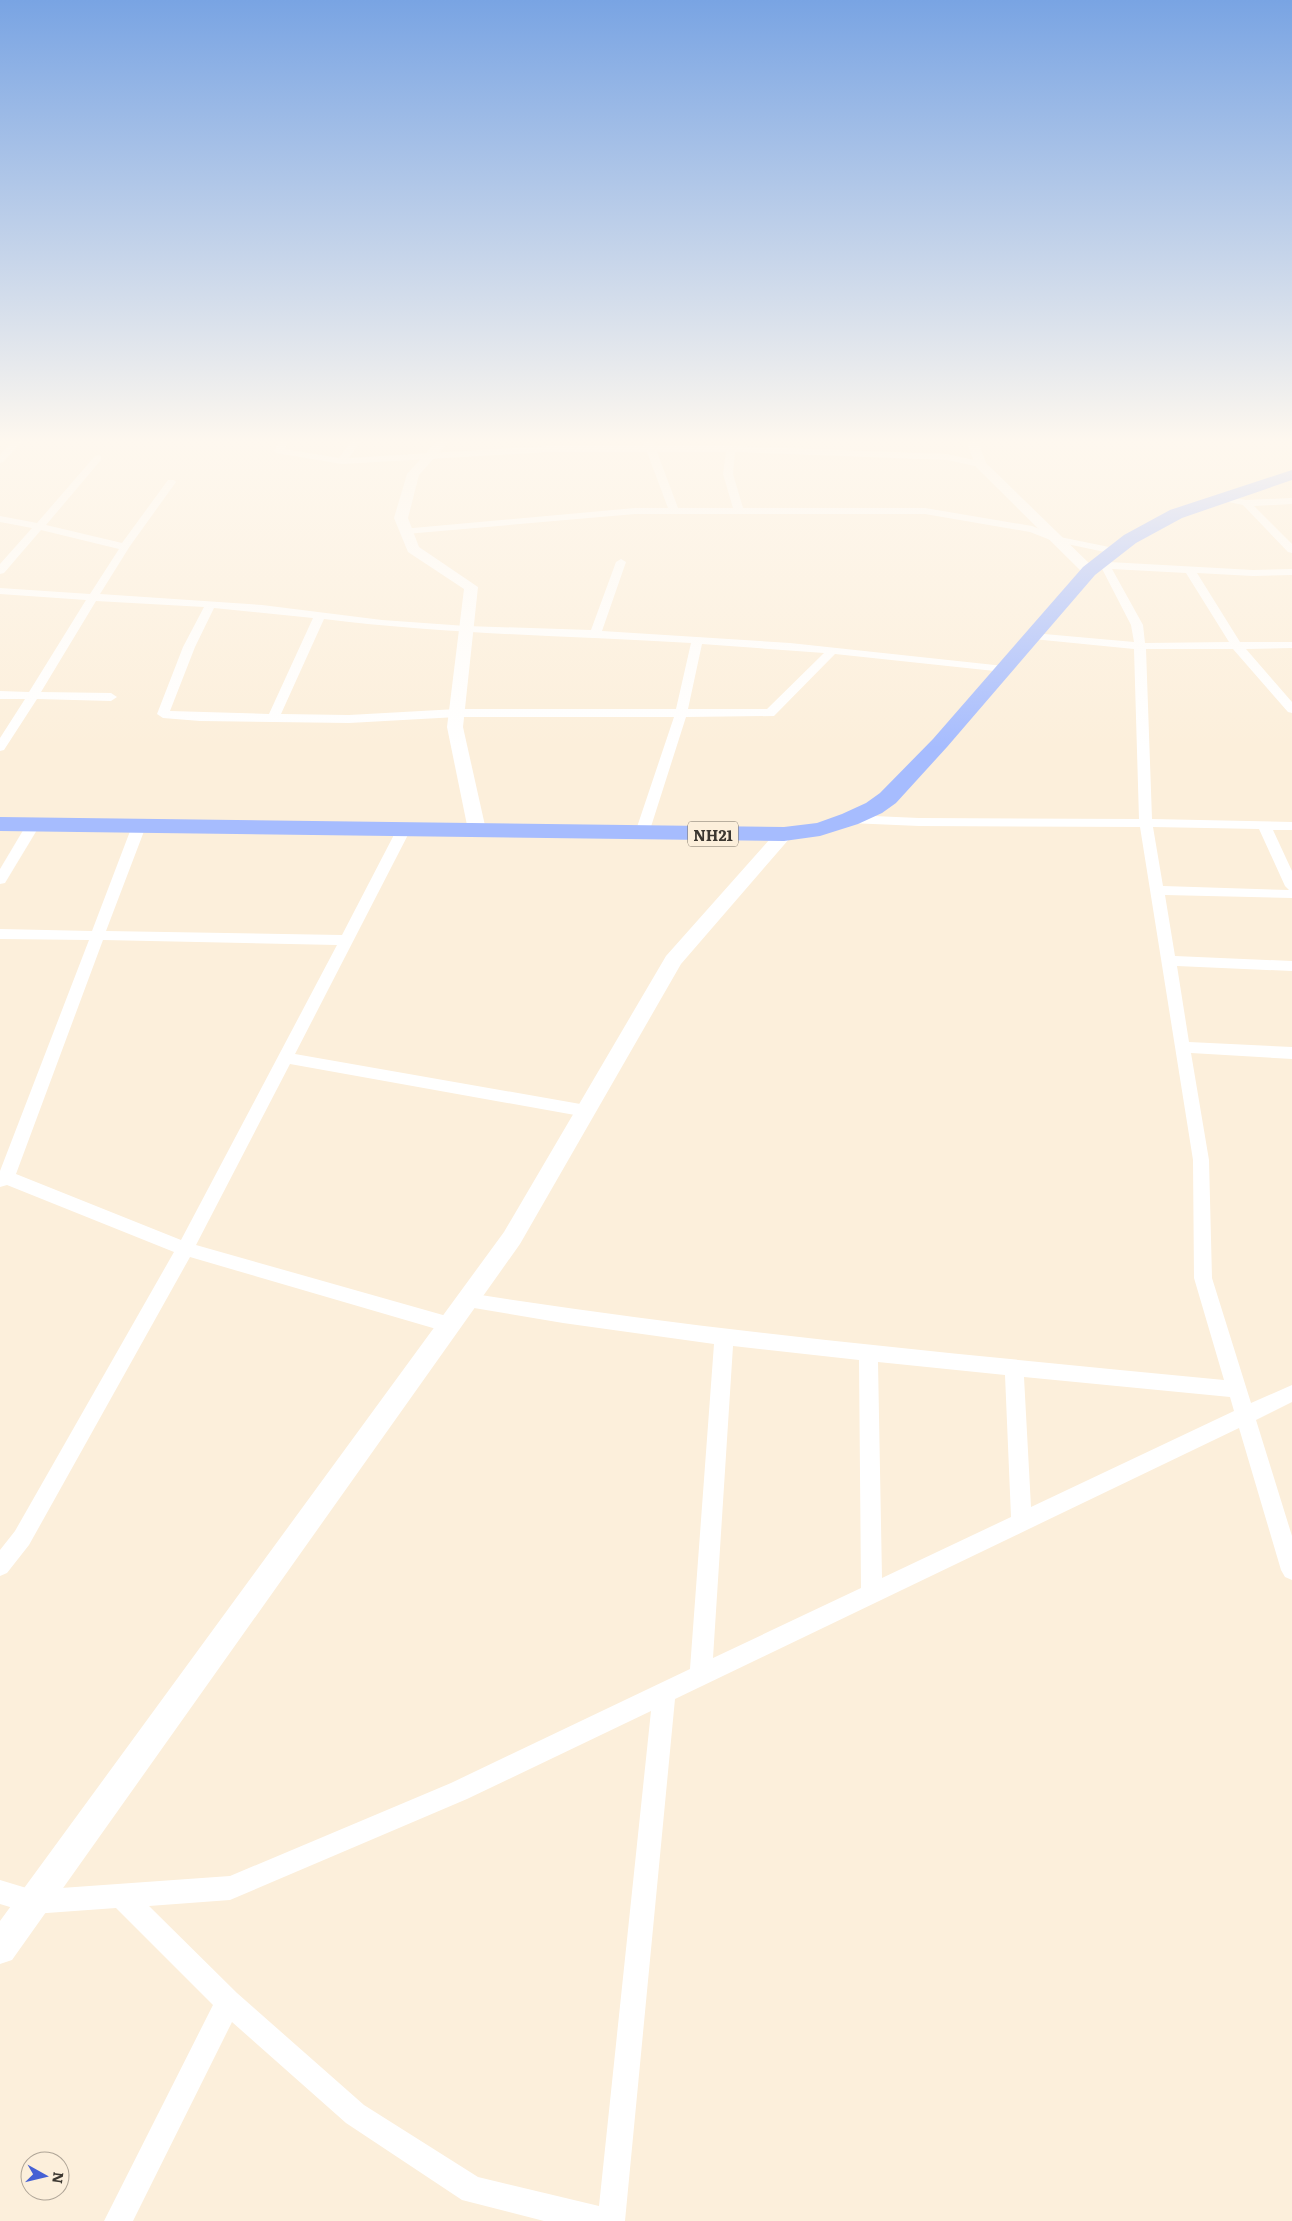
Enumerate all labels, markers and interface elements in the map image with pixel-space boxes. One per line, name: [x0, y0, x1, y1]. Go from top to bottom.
road number: NH21: [688, 822, 738, 846]
north arrow: [20, 2151, 70, 2201]
text: N: [48, 2171, 70, 2185]

